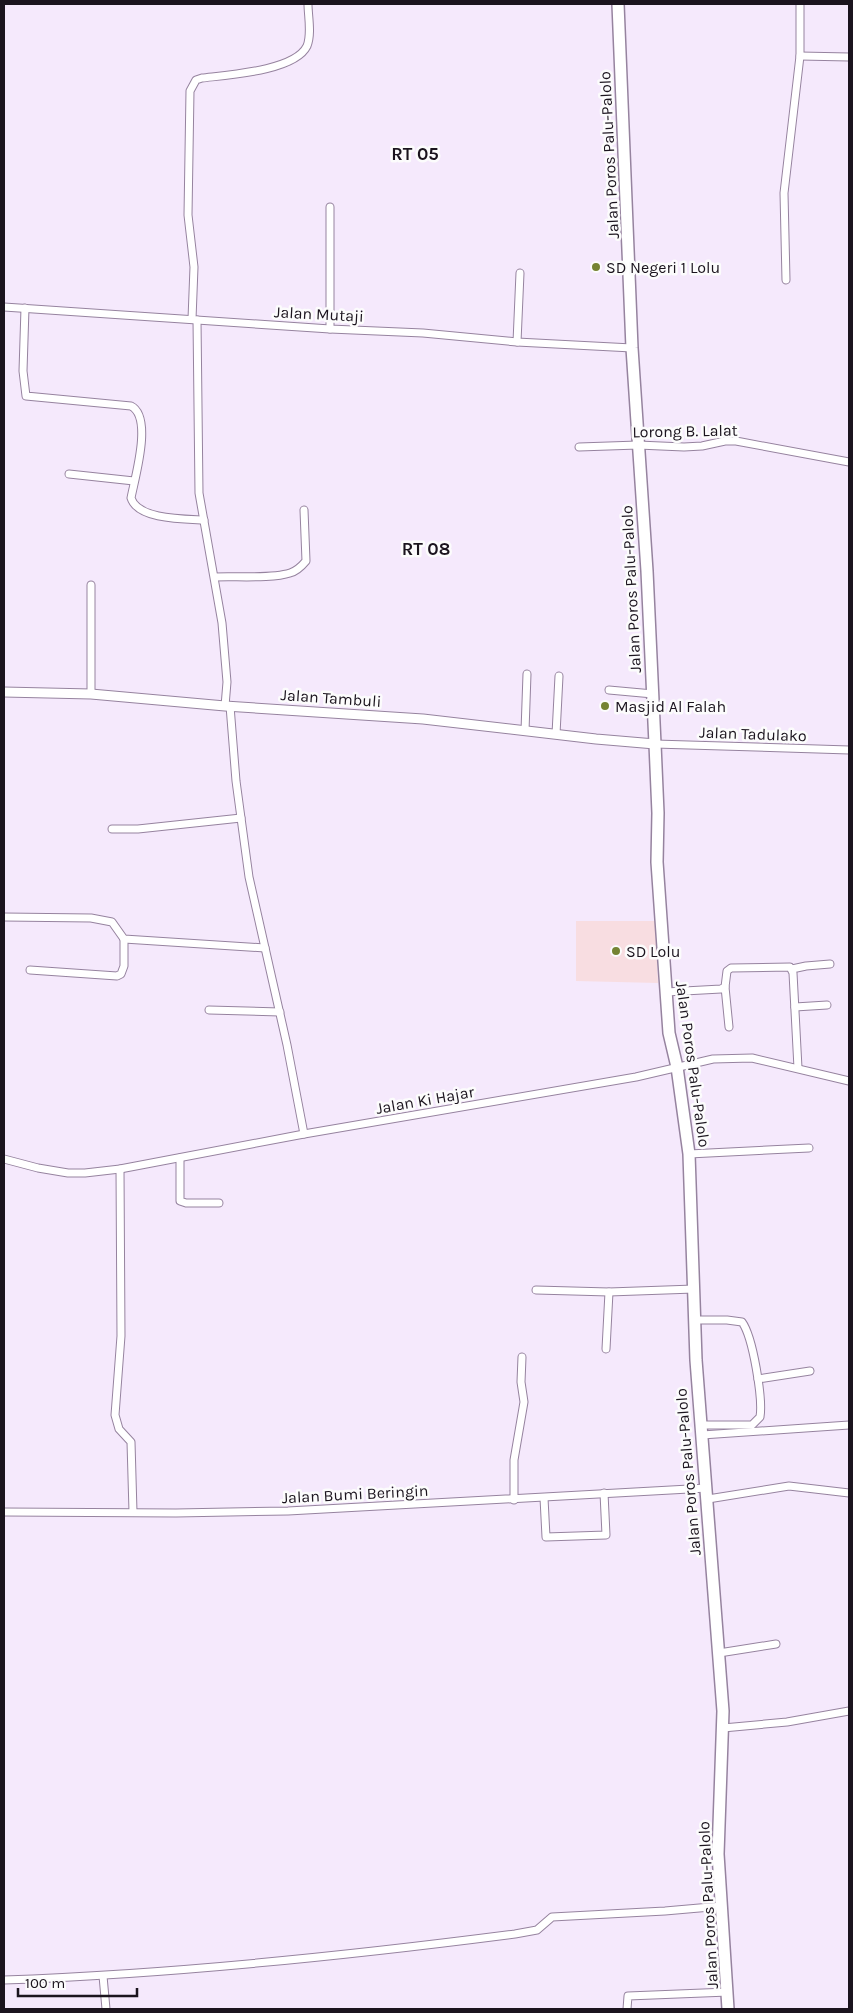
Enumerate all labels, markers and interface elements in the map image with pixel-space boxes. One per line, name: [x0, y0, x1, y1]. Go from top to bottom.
street label: Jalan Poros Palu-Palolo: [595, 71, 623, 239]
district label: RT 05: [391, 143, 439, 165]
place label: SD Negeri 1 Lolu: [606, 258, 720, 277]
marker: SD Negeri 1 Lolu: [590, 261, 602, 273]
street label: Jalan Mutaji: [274, 302, 364, 326]
street label: Lorong B. Lalat: [632, 421, 738, 441]
street label: Jalan Poros Palu-Palolo: [617, 505, 645, 673]
district label: RT 08: [402, 538, 450, 560]
street label: Jalan Tambuli: [280, 685, 382, 711]
place label: Masjid Al Falah: [615, 697, 726, 716]
marker: Masjid Al Falah: [599, 700, 611, 712]
street label: Jalan Tadulako: [699, 723, 807, 745]
place label: SD Lolu: [626, 942, 680, 961]
marker: SD Lolu: [610, 945, 622, 957]
street label: Jalan Poros Palu-Palolo: [672, 980, 714, 1148]
street label: Jalan Ki Hajar: [374, 1082, 476, 1118]
street label: Jalan Poros Palu-Palolo: [671, 1388, 705, 1556]
street label: Jalan Bumi Beringin: [281, 1481, 429, 1507]
street label: Jalan Poros Palu-Palolo: [694, 1821, 722, 1989]
scale bar: [18, 1966, 136, 1998]
text: 100 m: [25, 1974, 65, 1992]

